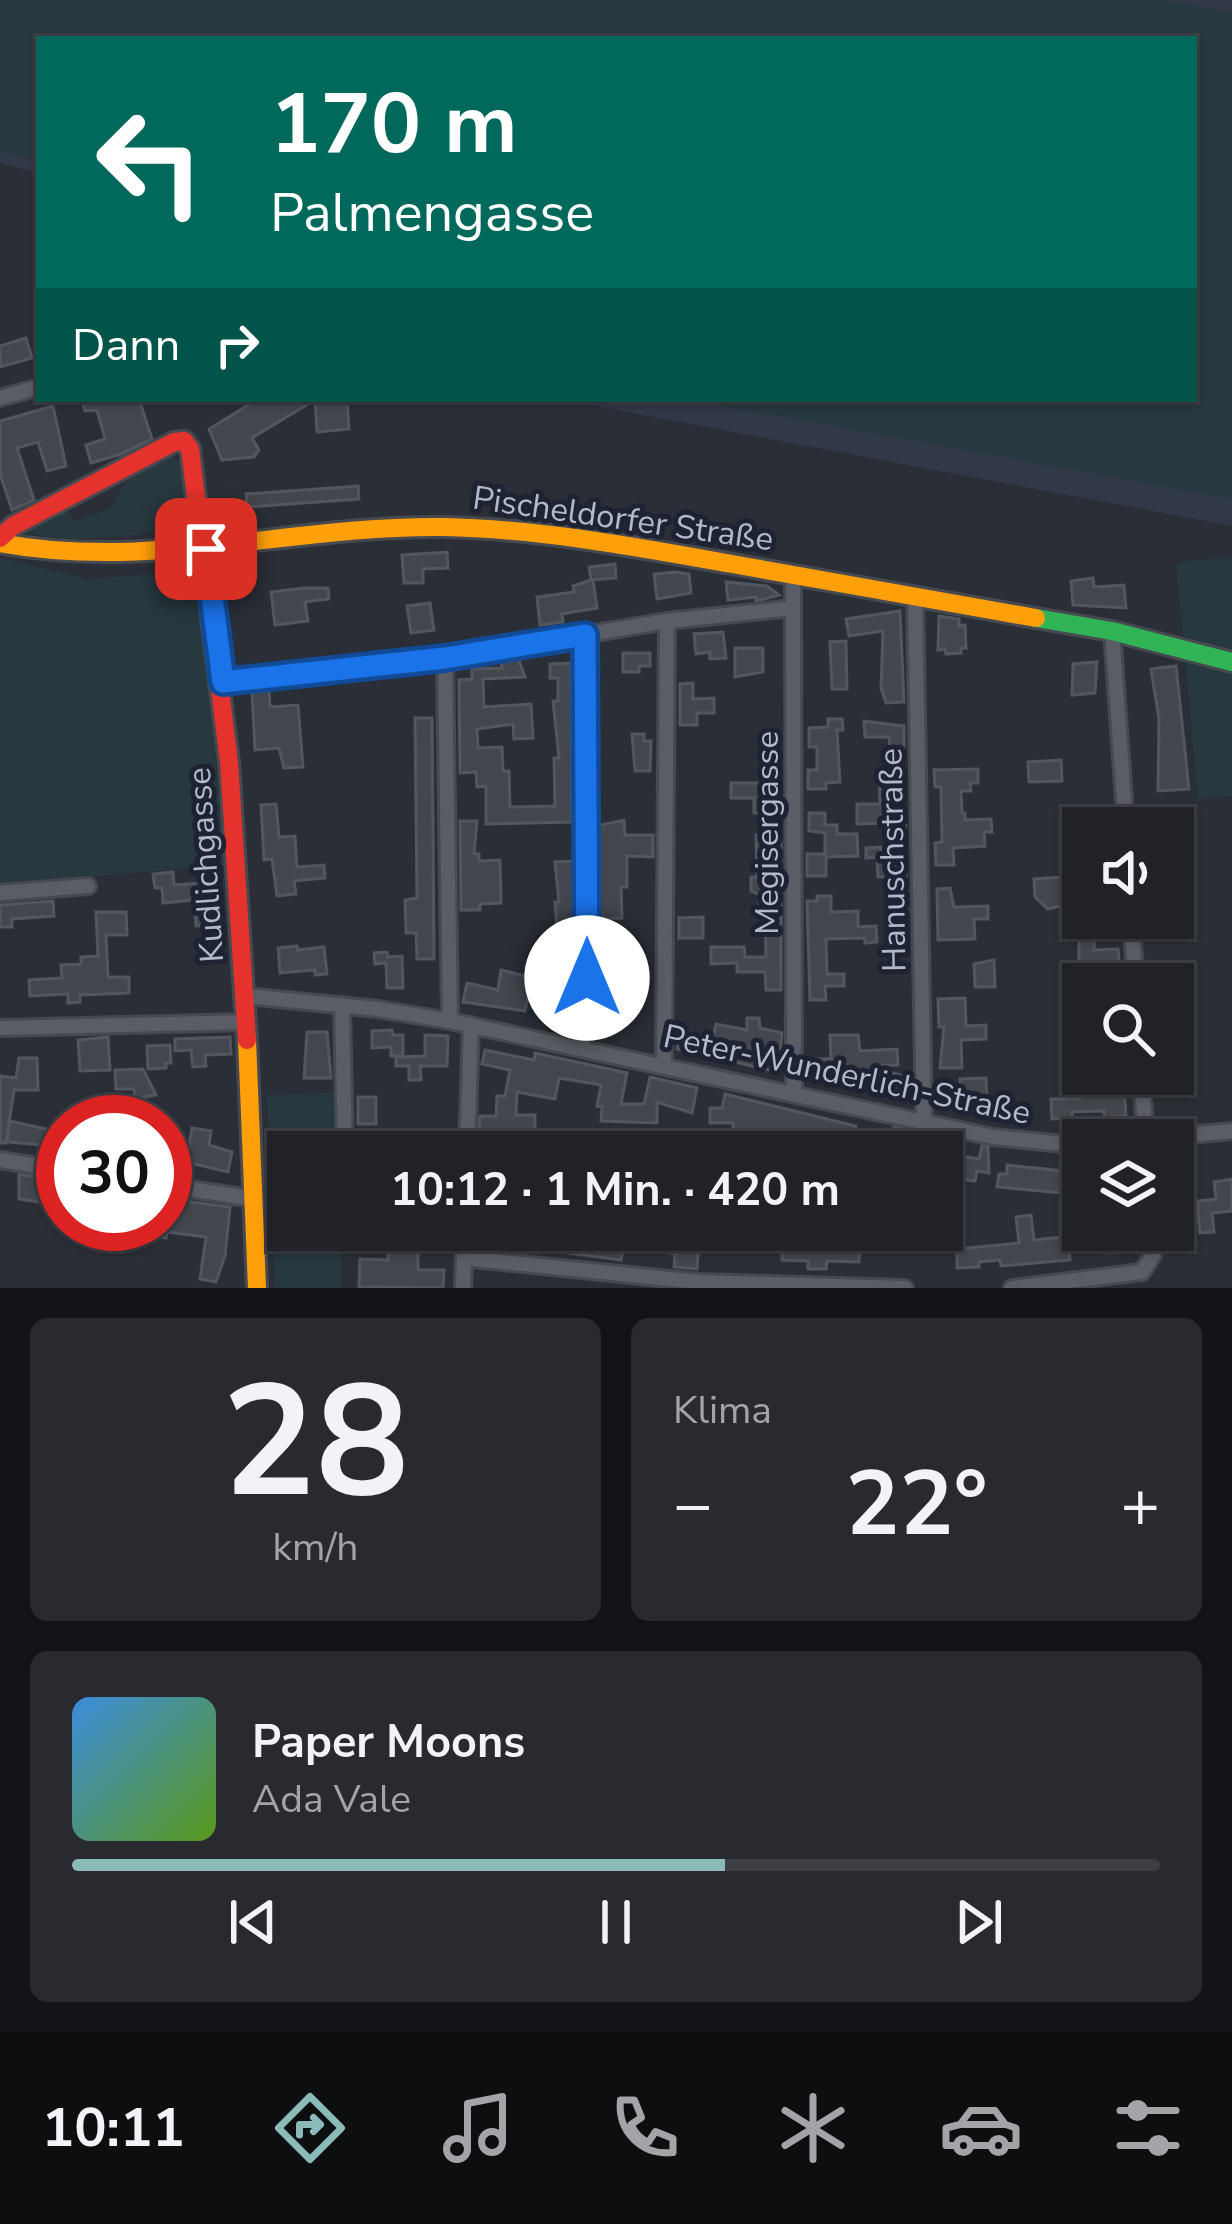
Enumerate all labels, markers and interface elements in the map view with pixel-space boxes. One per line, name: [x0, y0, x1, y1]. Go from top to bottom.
text: 170 m: [270, 67, 518, 182]
icon: left: [72, 84, 228, 240]
text: Palmengasse: [270, 176, 594, 250]
icon: right: [204, 312, 270, 378]
text: Dann: [72, 315, 180, 376]
street label: Pischeldorfer Straße: [470, 476, 776, 562]
pin: [155, 498, 257, 600]
icon: arrive: [173, 516, 239, 582]
street label: Megisergasse: [745, 731, 790, 935]
street label: Hanuschstraße: [869, 748, 917, 972]
street label: Kudlichgasse: [177, 766, 235, 964]
map controls: [1062, 807, 1194, 1251]
button: sound: [1062, 807, 1194, 939]
position arrow: [524, 915, 650, 1041]
button: search: [1062, 963, 1194, 1095]
street label: Peter-Wunderlich-Straße: [659, 1014, 1035, 1136]
speed limit sign: 30: [36, 1095, 192, 1251]
button: layers: [1062, 1119, 1194, 1251]
text: 10:12 · 1 Min. · 420 m: [390, 1160, 840, 1221]
text: 28: [222, 1336, 409, 1549]
text: Klima: [673, 1384, 772, 1437]
text: 22°: [845, 1443, 988, 1566]
text: −: [673, 1460, 713, 1550]
text: +: [1120, 1460, 1160, 1550]
text: km/h: [273, 1521, 358, 1574]
text: Paper Moons: [252, 1712, 525, 1773]
text: Ada Vale: [252, 1773, 411, 1826]
icon: previous: [220, 1889, 286, 1955]
icon: pause: [583, 1889, 649, 1955]
icon: next: [946, 1889, 1012, 1955]
icon: directions: [268, 2086, 352, 2170]
icon: music: [436, 2086, 520, 2170]
icon: phone: [603, 2086, 687, 2170]
icon: climate: [771, 2086, 855, 2170]
icon: car: [939, 2086, 1023, 2170]
icon: filters: [1106, 2086, 1190, 2170]
text: 10:11: [42, 2091, 185, 2165]

